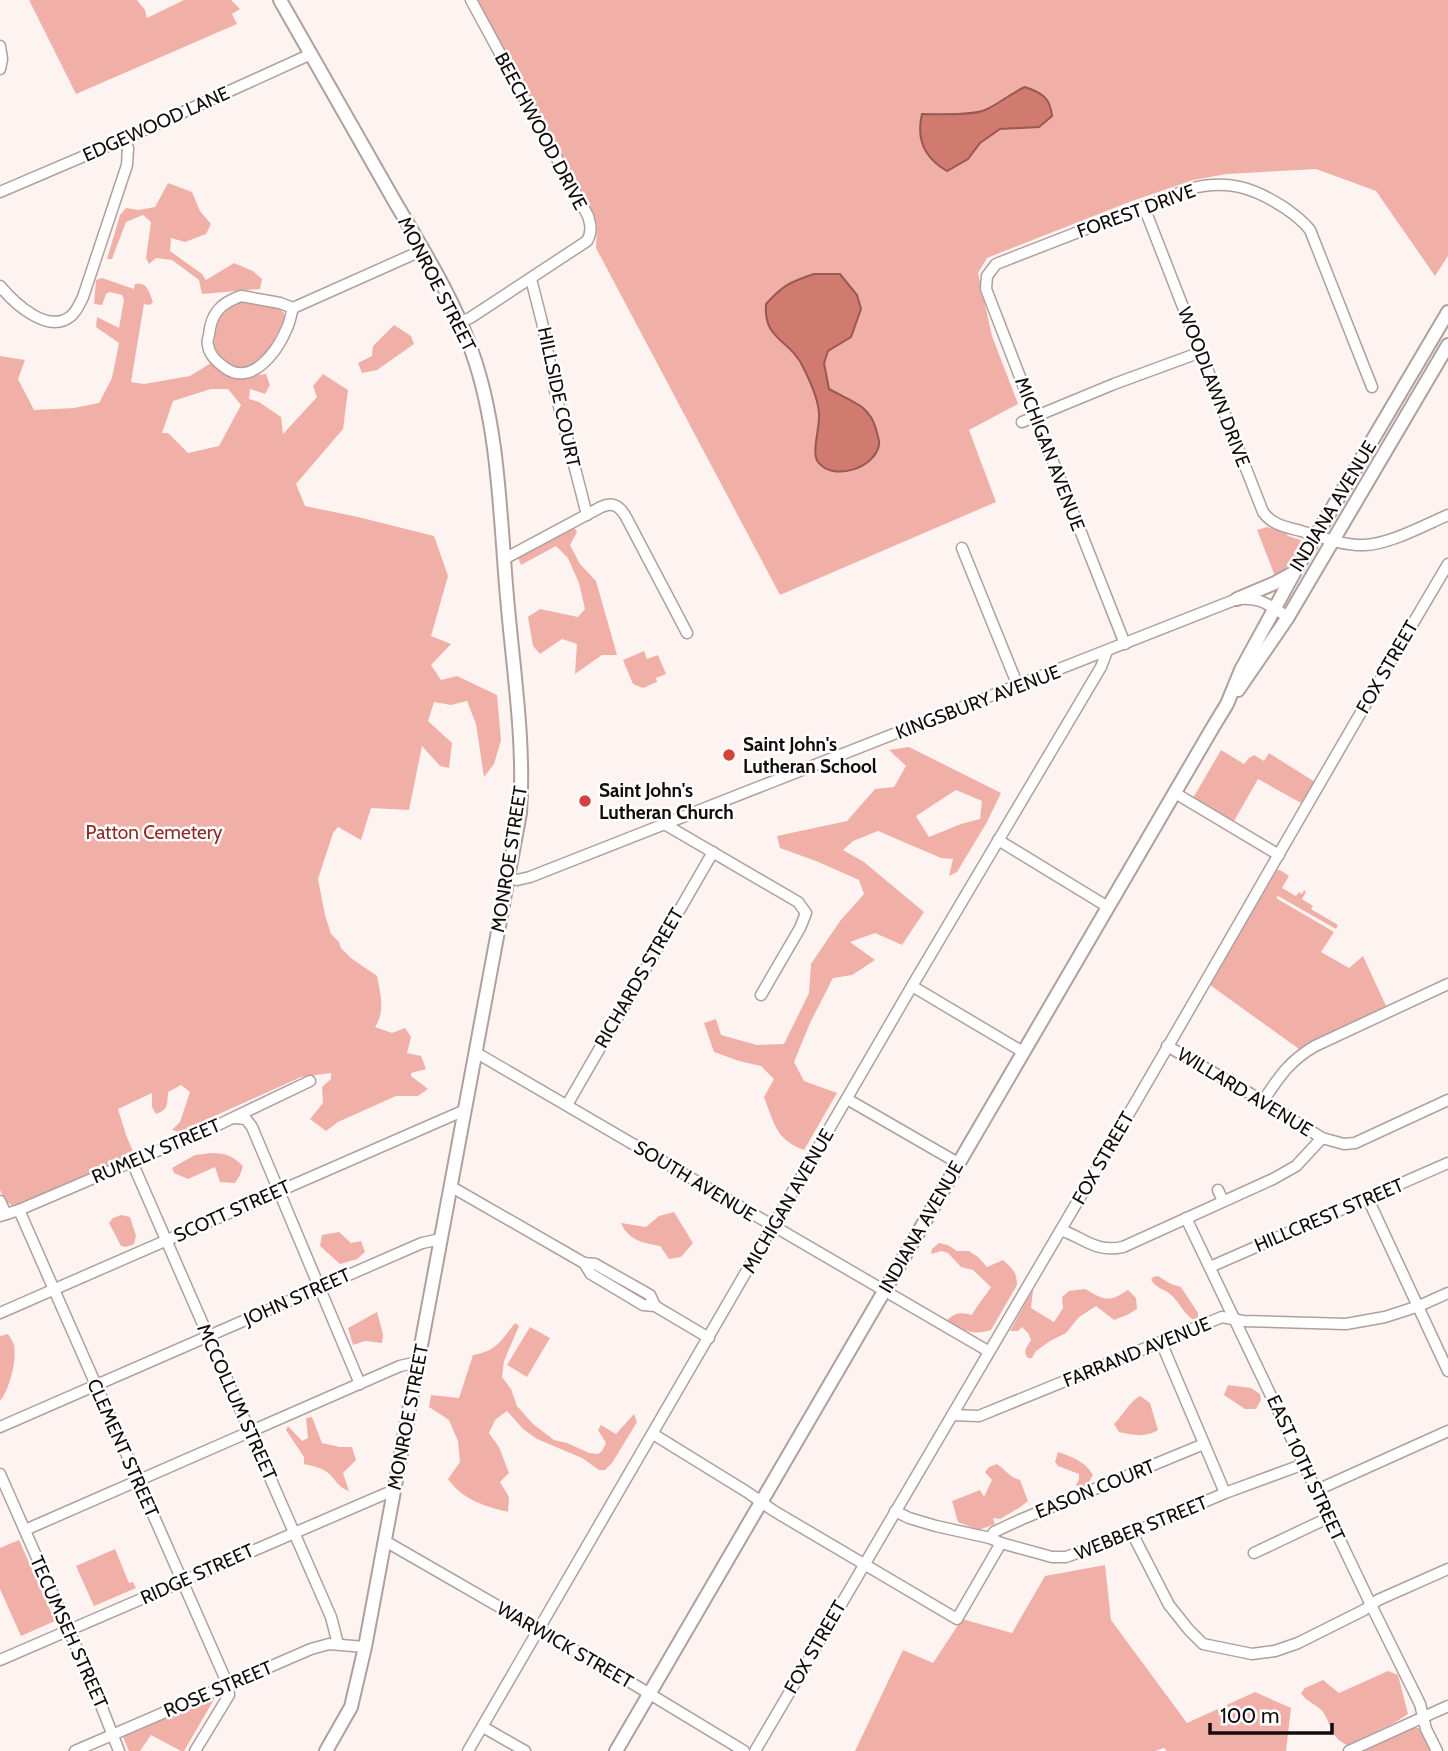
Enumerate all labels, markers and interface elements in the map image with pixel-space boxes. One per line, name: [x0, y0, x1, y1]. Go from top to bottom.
street label: BEECHWOOD DRIVE: [490, 48, 592, 214]
street label: EDGEWOOD LANE: [79, 81, 233, 167]
street label: FOREST DRIVE: [1074, 179, 1198, 243]
street label: MONROE STREET: [393, 213, 481, 355]
street label: WOODLAWN DRIVE: [1173, 304, 1255, 470]
street label: HILLSIDE COURT: [533, 325, 585, 469]
street label: MICHIGAN AVENUE: [1010, 374, 1090, 534]
street label: INDIANA AVENUE: [1285, 436, 1381, 576]
street label: FOX STREET: [1351, 617, 1423, 717]
street label: KINGSBURY AVENUE: [892, 660, 1064, 744]
place label: Saint John's Lutheran School: [743, 733, 877, 778]
marker: Saint John's Lutheran School: [721, 747, 737, 763]
place label: Saint John's Lutheran Church: [599, 779, 734, 824]
street label: MONROE STREET: [486, 784, 532, 934]
marker: Saint John's Lutheran Church: [577, 793, 593, 809]
park label: Patton Cemetery: [86, 821, 223, 844]
street label: RICHARDS STREET: [590, 904, 688, 1052]
street label: WILLARD AVENUE: [1173, 1043, 1317, 1141]
street label: FOX STREET: [1067, 1108, 1139, 1208]
street label: RUMELY STREET: [88, 1114, 224, 1188]
street label: MICHIGAN AVENUE: [737, 1125, 839, 1277]
street label: SOUTH AVENUE: [630, 1136, 760, 1226]
street label: INDIANA AVENUE: [874, 1157, 968, 1297]
street label: HILLCREST STREET: [1251, 1173, 1407, 1257]
street label: SCOTT STREET: [170, 1175, 294, 1247]
street label: JOHN STREET: [239, 1263, 354, 1331]
street label: FARRAND AVENUE: [1060, 1312, 1214, 1392]
street label: MCCOLLUM STREET: [192, 1320, 282, 1484]
street label: MONROE STREET: [383, 1342, 433, 1492]
street label: CLEMENT STREET: [82, 1375, 164, 1521]
street label: EAST 10TH STREET: [1262, 1391, 1350, 1545]
street label: EASON COURT: [1032, 1455, 1158, 1523]
street label: WEBBER STREET: [1071, 1491, 1211, 1565]
street label: RIDGE STREET: [137, 1539, 257, 1609]
street label: TECUMSEH STREET: [25, 1552, 113, 1712]
street label: WARWICK STREET: [493, 1597, 637, 1693]
street label: FOX STREET: [779, 1597, 851, 1697]
street label: ROSE STREET: [160, 1656, 276, 1722]
scale bar: [1210, 1692, 1332, 1736]
text: 100 m: [1220, 1703, 1279, 1728]

